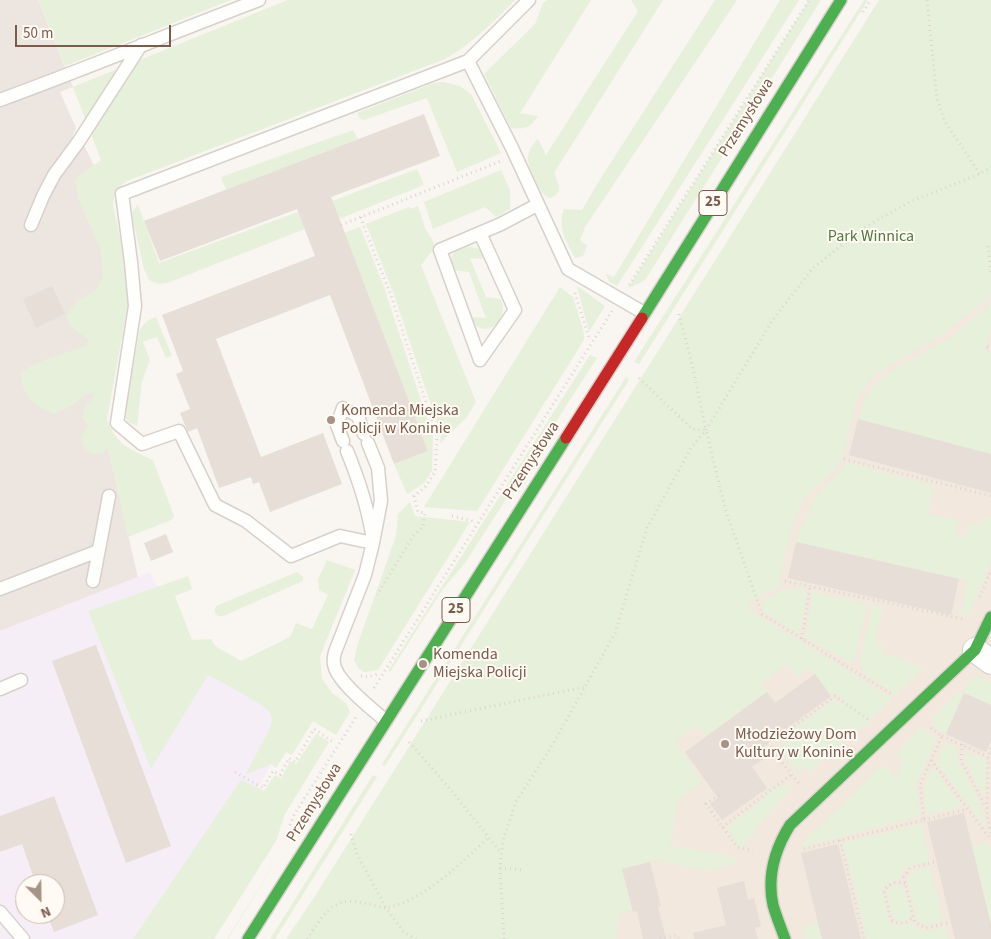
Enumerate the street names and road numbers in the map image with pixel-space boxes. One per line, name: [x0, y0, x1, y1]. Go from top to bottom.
street label: Przemysłowa: [715, 75, 779, 161]
road number: 25: [699, 190, 727, 216]
street label: Przemysłowa: [500, 418, 564, 504]
road number: 25: [442, 598, 470, 622]
street label: Przemysłowa: [283, 760, 347, 846]

